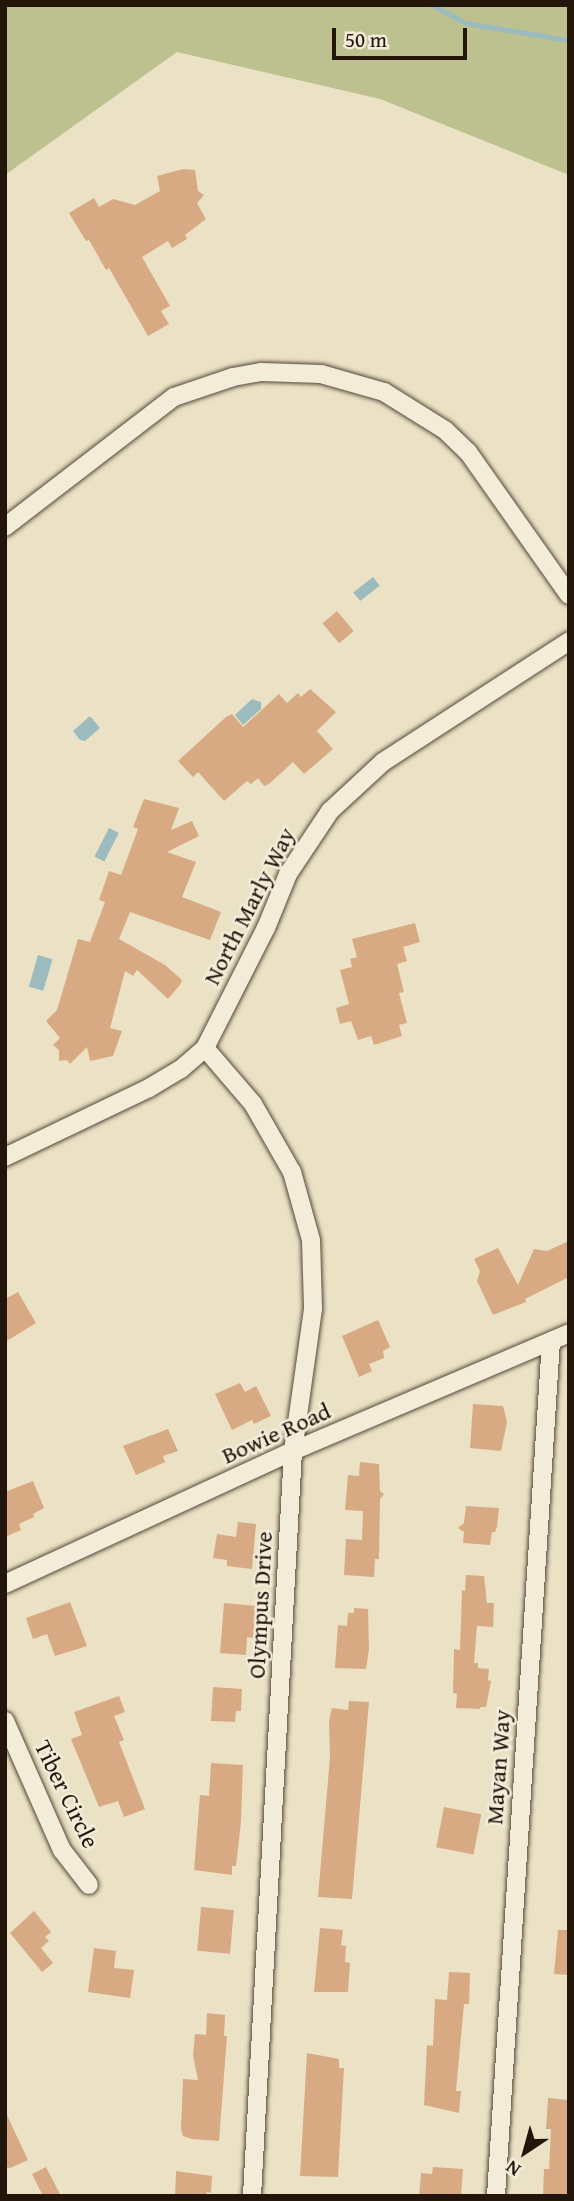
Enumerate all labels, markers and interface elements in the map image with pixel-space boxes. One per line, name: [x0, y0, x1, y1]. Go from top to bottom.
scale bar: [336, 14, 471, 58]
text: 50 m: [345, 24, 387, 55]
street label: North Marly Way: [197, 823, 301, 989]
street label: Bowie Road: [217, 1396, 335, 1470]
street label: Olympus Drive: [242, 1531, 278, 1679]
street label: Mayan Way: [480, 1708, 516, 1826]
street label: Tiber Circle: [28, 1735, 106, 1853]
north arrow: [490, 2117, 560, 2187]
text: N: [499, 2154, 526, 2184]

